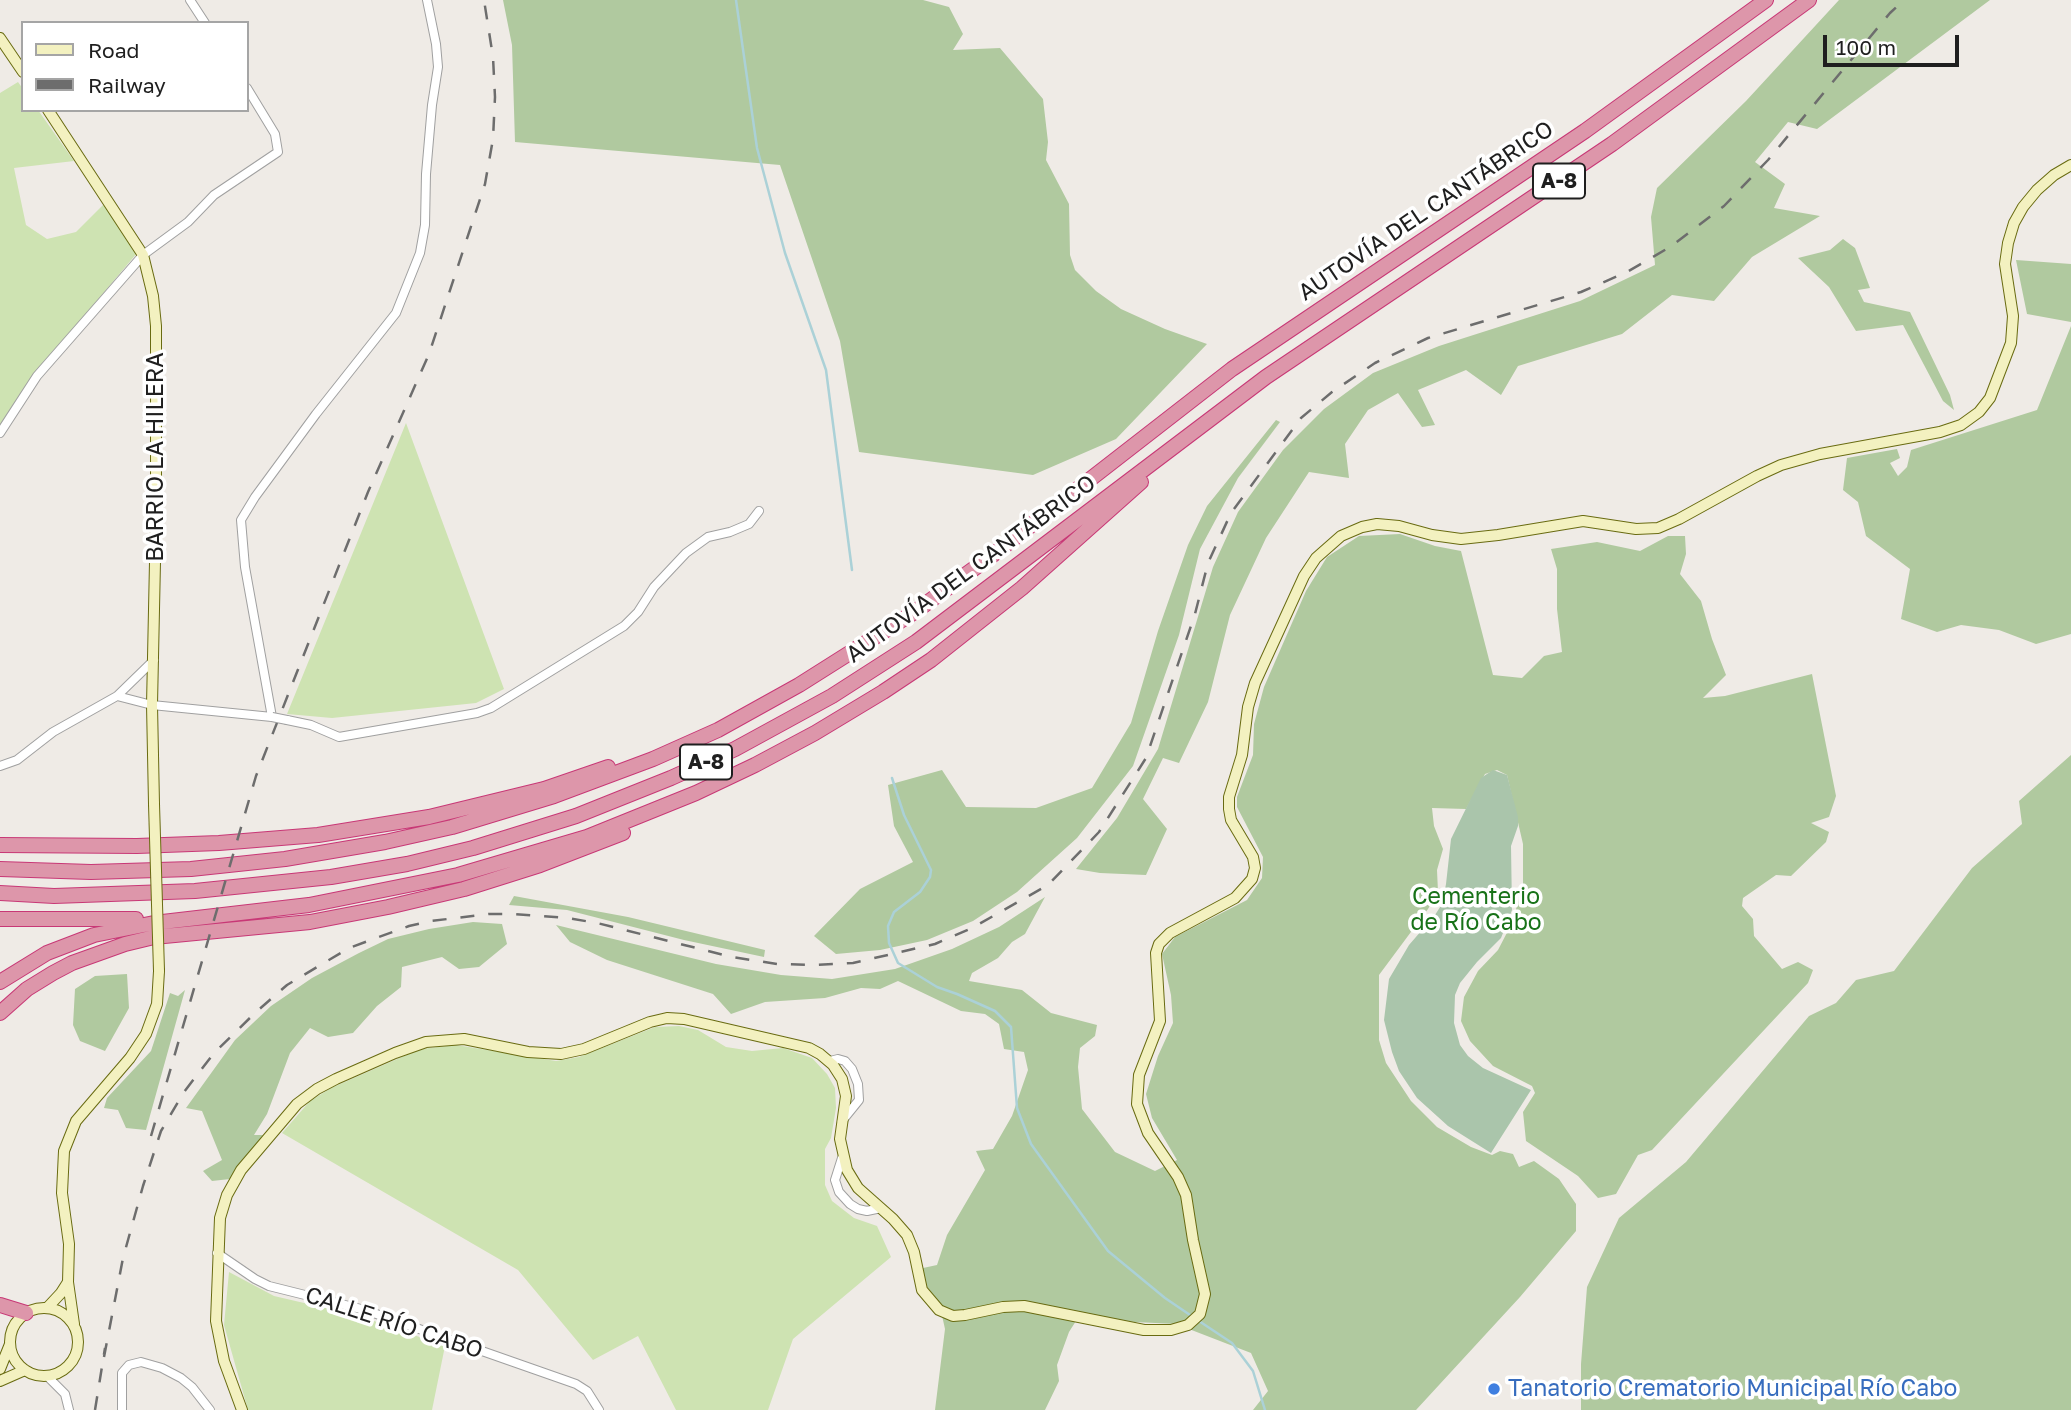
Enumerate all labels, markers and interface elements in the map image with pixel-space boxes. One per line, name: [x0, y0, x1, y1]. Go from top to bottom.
legend: [21, 21, 248, 112]
scale bar: [1826, 21, 1962, 65]
text: 100 m: [1836, 34, 1896, 60]
text: Road: [88, 37, 139, 63]
text: Railway: [88, 72, 166, 98]
street label: AUTOVÍA DEL CANTÁBRICO: [1293, 115, 1559, 307]
road number: A-8: [1533, 164, 1585, 198]
street label: BARRIO LA HILERA: [142, 352, 170, 562]
street label: AUTOVÍA DEL CANTÁBRICO: [841, 469, 1101, 669]
road number: A-8: [680, 744, 732, 780]
park label: Cementerio de Río Cabo: [1410, 883, 1542, 937]
street label: CALLE RÍO CABO: [302, 1281, 486, 1365]
place label: Tanatorio Crematorio Municipal Río Cabo: [1508, 1375, 1957, 1403]
marker: Tanatorio Crematorio Municipal Río Cabo: [1486, 1381, 1502, 1397]

